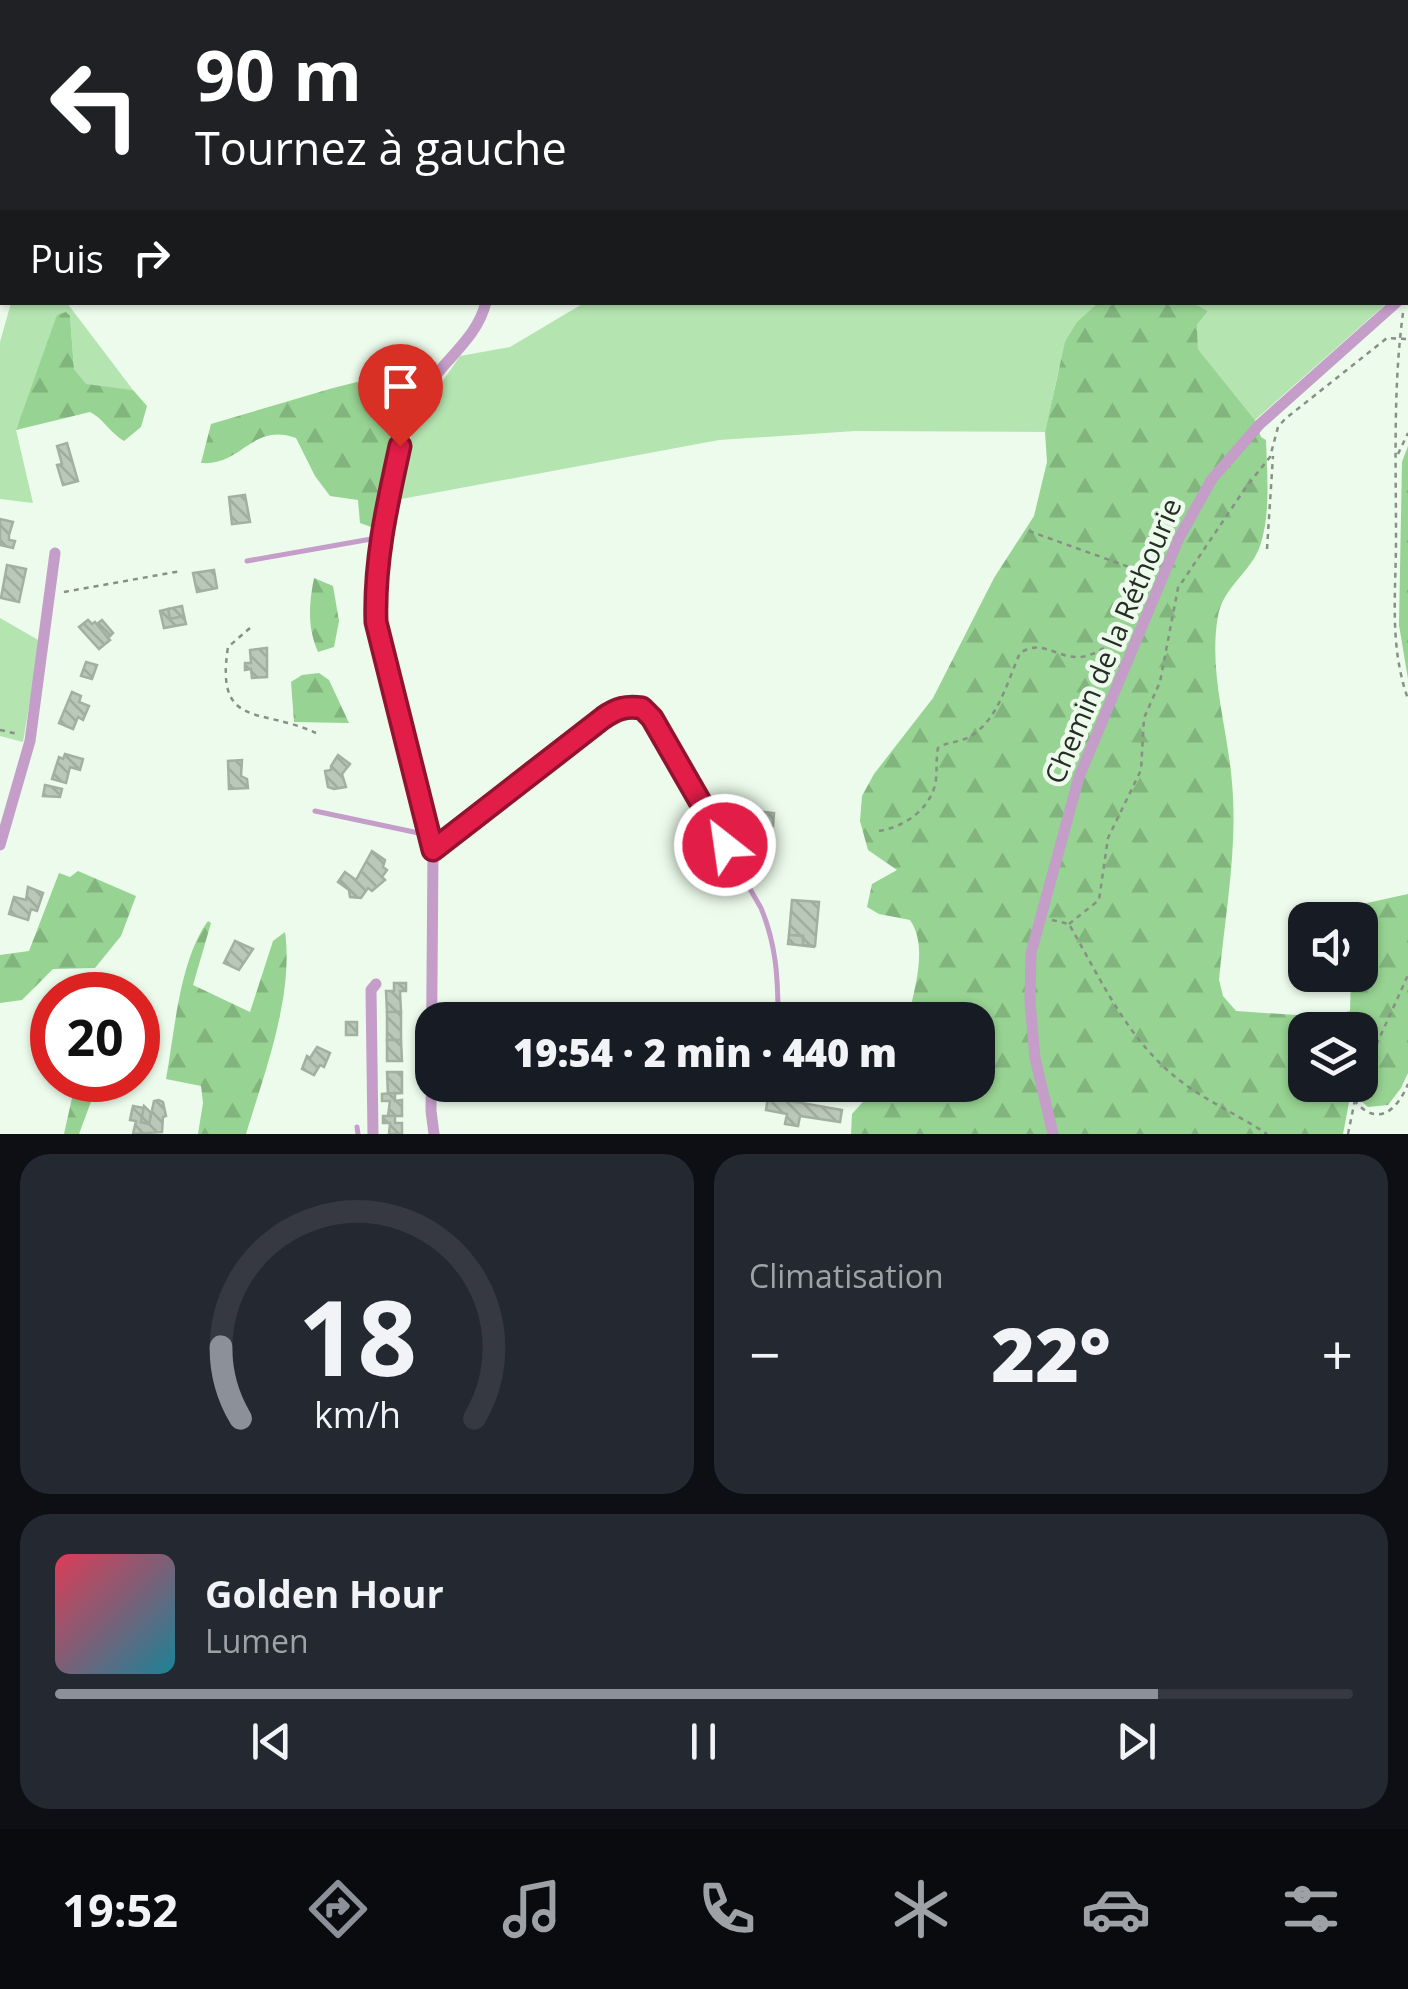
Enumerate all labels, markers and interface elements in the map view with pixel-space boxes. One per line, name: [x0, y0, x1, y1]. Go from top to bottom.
text: 90 m: [195, 26, 362, 122]
icon: left: [30, 40, 160, 170]
text: Tournez à gauche: [195, 117, 567, 178]
icon: right: [124, 230, 179, 285]
text: Puis: [30, 232, 104, 284]
pin: [358, 344, 443, 447]
icon: arrive: [373, 359, 428, 414]
street label: Chemin de la Réthourie: [1035, 492, 1189, 789]
position arrow: [673, 793, 777, 897]
map controls: [1288, 902, 1378, 1102]
button: sound: [1288, 902, 1378, 992]
speed limit sign: 20: [30, 972, 160, 1102]
button: layers: [1288, 1012, 1378, 1102]
text: 19:54 · 2 min · 440 m: [513, 1026, 897, 1078]
text: Climatisation: [749, 1254, 944, 1297]
text: 18: [298, 1265, 416, 1406]
text: 22°: [991, 1302, 1111, 1404]
text: −: [749, 1316, 780, 1391]
text: +: [1322, 1316, 1353, 1391]
text: km/h: [314, 1390, 400, 1438]
text: Golden Hour: [205, 1567, 444, 1619]
text: Lumen: [205, 1619, 309, 1662]
icon: previous: [244, 1714, 299, 1769]
icon: pause: [676, 1714, 731, 1769]
icon: next: [1109, 1714, 1164, 1769]
icon: directions: [303, 1874, 373, 1944]
icon: music: [497, 1874, 567, 1944]
icon: phone: [692, 1874, 762, 1944]
icon: climate: [886, 1874, 956, 1944]
icon: car: [1081, 1874, 1151, 1944]
icon: filters: [1276, 1874, 1346, 1944]
text: 19:52: [62, 1879, 178, 1940]

